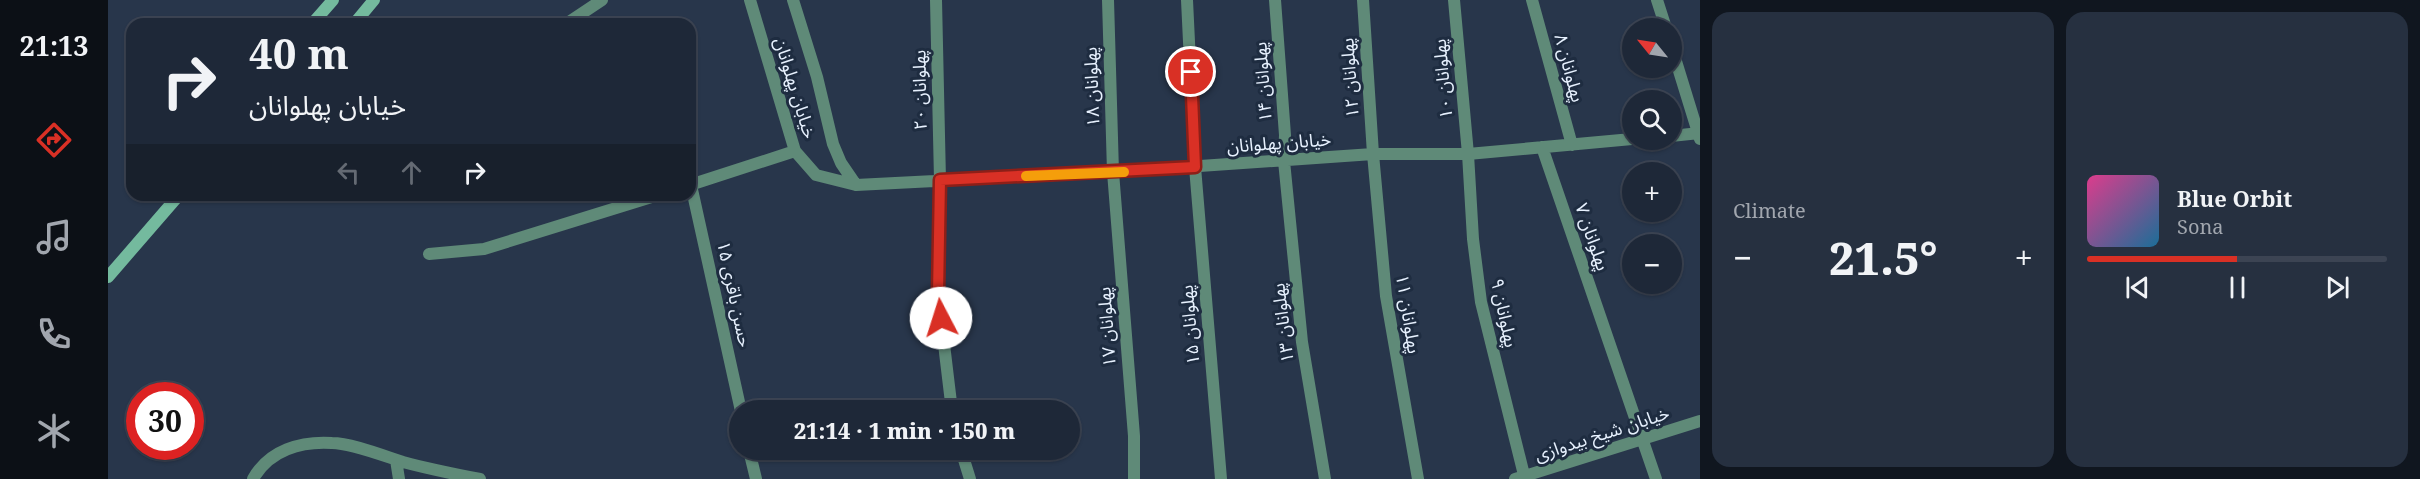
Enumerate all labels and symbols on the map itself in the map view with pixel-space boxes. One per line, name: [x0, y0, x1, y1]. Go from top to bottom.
north arrow: [1622, 18, 1682, 78]
street label: پهلوانان ۸: [1549, 31, 1591, 105]
street label: خیابان پهلوانان: [769, 34, 823, 141]
street label: پهلوانان ۱۲: [1334, 37, 1364, 119]
street label: پهلوانان ۱۰: [1427, 38, 1458, 120]
street label: پهلوانان ۱۴: [1247, 41, 1277, 123]
street label: پهلوانان ۱۸: [1078, 46, 1105, 128]
pin: [1165, 46, 1216, 97]
street label: پهلوانان ۲۰: [906, 50, 932, 130]
street label: خیابان پهلوانان: [1226, 126, 1332, 158]
street label: پهلوانان ۷: [1570, 200, 1616, 274]
street label: حسن باقری ۱۵: [712, 239, 758, 349]
street label: پهلوانان ۱۱: [1391, 272, 1427, 355]
street label: پهلوانان ۹: [1486, 276, 1524, 350]
street label: پهلوانان ۱۳: [1265, 282, 1299, 364]
street label: پهلوانان ۱۵: [1174, 284, 1205, 366]
position arrow: [909, 286, 973, 350]
street label: پهلوانان ۱۷: [1091, 286, 1121, 368]
speed limit sign: 30: [126, 382, 204, 460]
street label: خیابان شیخ بیدوازی: [1531, 400, 1673, 468]

